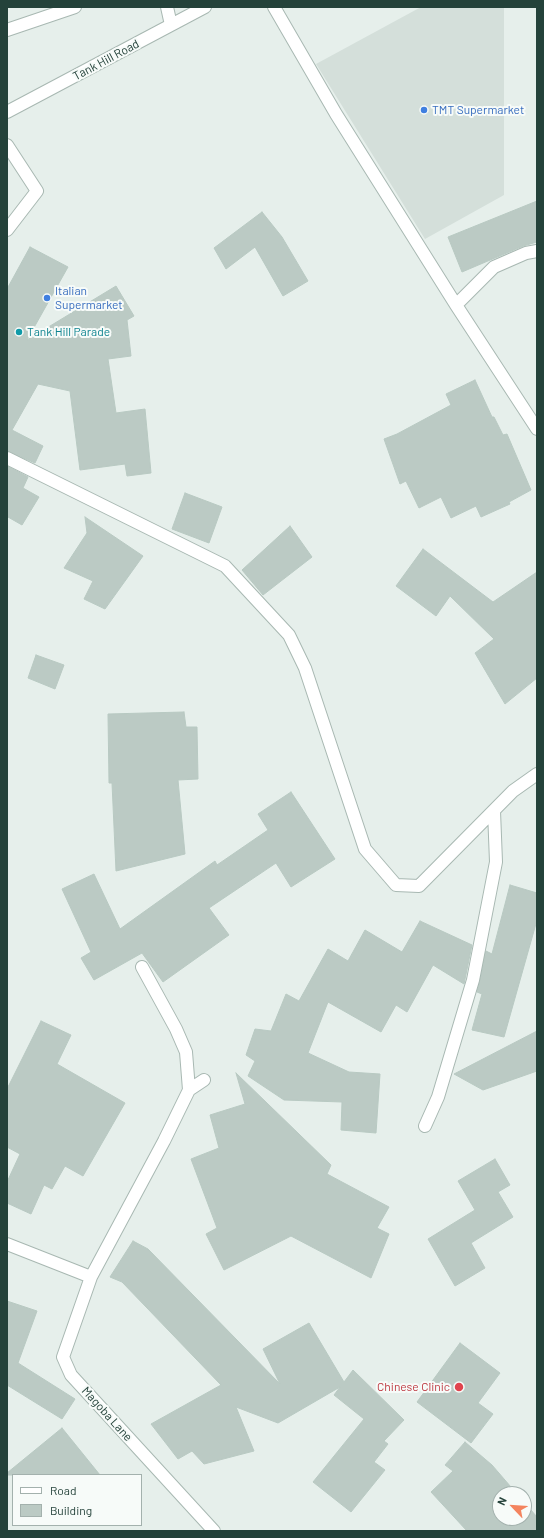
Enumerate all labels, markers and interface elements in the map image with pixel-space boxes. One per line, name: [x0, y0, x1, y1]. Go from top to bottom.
street label: Tank Hill Road: [70, 37, 142, 83]
place label: TMT Supermarket: [432, 103, 524, 117]
marker: TMT Supermarket: [419, 105, 429, 115]
place label: Italian Supermarket: [55, 284, 123, 312]
marker: Italian Supermarket: [42, 293, 52, 303]
place label: Tank Hill Parade: [27, 325, 110, 339]
marker: Tank Hill Parade: [14, 327, 24, 337]
place label: Chinese Clinic: [377, 1380, 450, 1394]
marker: Chinese Clinic: [453, 1381, 465, 1393]
street label: Magoba Lane: [79, 1384, 135, 1444]
legend: [12, 1474, 142, 1526]
text: Road: [50, 1483, 77, 1497]
north arrow: [492, 1486, 532, 1526]
text: N: [494, 1495, 509, 1507]
text: Building: [50, 1503, 92, 1517]

